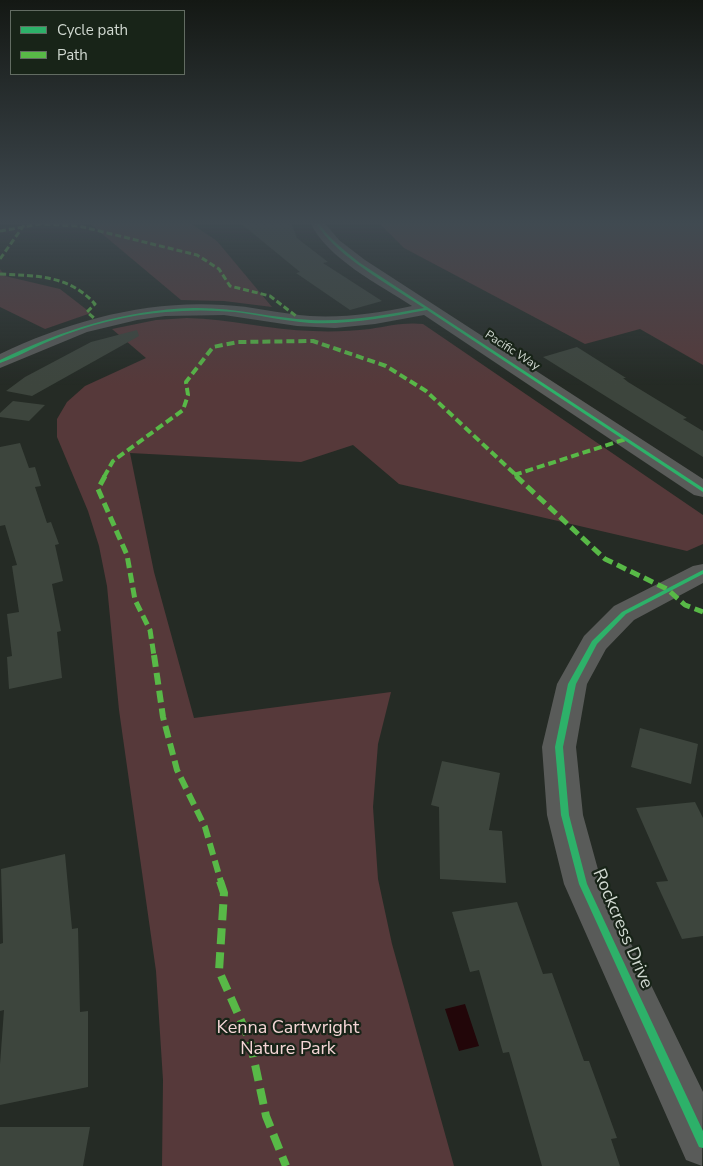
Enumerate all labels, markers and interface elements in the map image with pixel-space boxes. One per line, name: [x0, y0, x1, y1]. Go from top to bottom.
legend: [10, 10, 185, 75]
text: Cycle path: [57, 20, 128, 40]
text: Path: [57, 45, 88, 65]
street label: Pacific Way: [482, 328, 542, 374]
street label: Rockcress Drive: [587, 866, 657, 992]
park label: Kenna Cartwright Nature Park: [217, 1018, 359, 1060]

